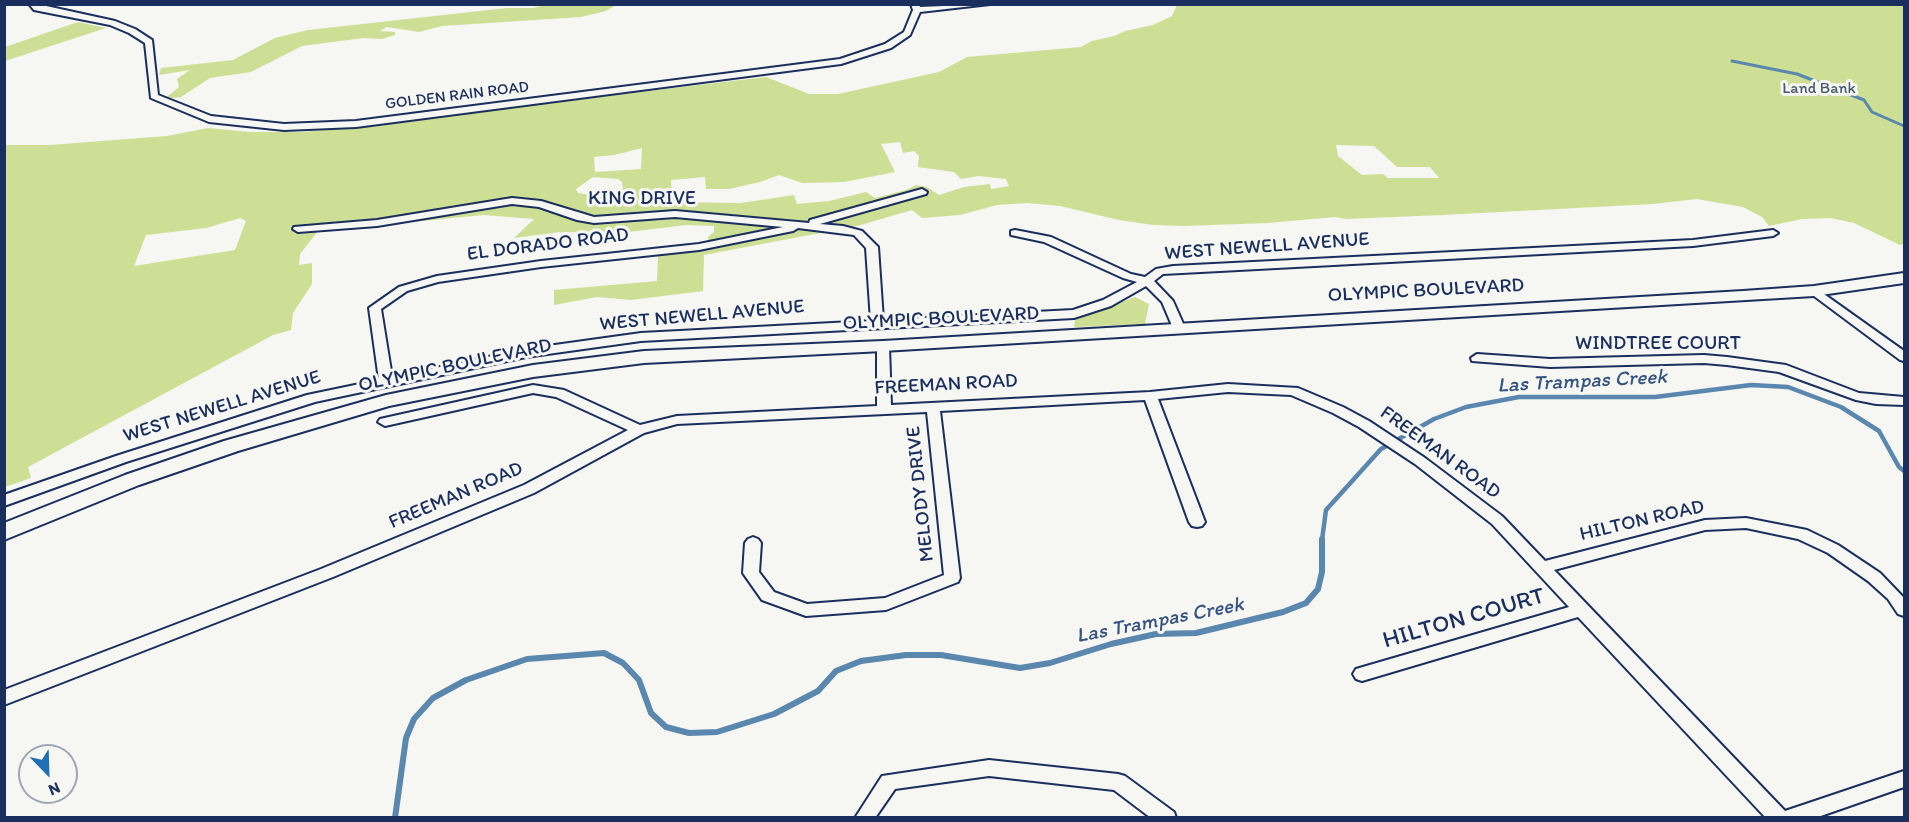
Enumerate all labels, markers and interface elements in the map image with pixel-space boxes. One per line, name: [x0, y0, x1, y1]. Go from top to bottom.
street label: GOLDEN RAIN ROAD: [384, 78, 530, 114]
park label: Land Bank: [1782, 79, 1856, 99]
street label: KING DRIVE: [588, 187, 696, 211]
street label: EL DORADO ROAD: [466, 223, 630, 267]
street label: WEST NEWELL AVENUE: [1164, 228, 1370, 266]
street label: OLYMPIC BOULEVARD: [1327, 274, 1525, 308]
street label: WEST NEWELL AVENUE: [599, 295, 805, 337]
street label: OLYMPIC BOULEVARD: [842, 302, 1040, 336]
street label: WINDTREE COURT: [1575, 332, 1741, 356]
street label: OLYMPIC BOULEVARD: [356, 334, 554, 398]
street label: WEST NEWELL AVENUE: [120, 365, 324, 449]
water label: Las Trampas Creek: [1496, 365, 1668, 399]
street label: FREEMAN ROAD: [874, 369, 1018, 401]
street label: FREEMAN ROAD: [1375, 401, 1505, 505]
street label: MELODY DRIVE: [902, 425, 940, 563]
street label: FREEMAN ROAD: [385, 457, 527, 535]
street label: HILTON ROAD: [1577, 495, 1707, 547]
street label: HILTON COURT: [1380, 582, 1548, 656]
water label: Las Trampas Creek: [1074, 592, 1246, 650]
north arrow: [18, 744, 78, 804]
text: N: [46, 778, 63, 800]

